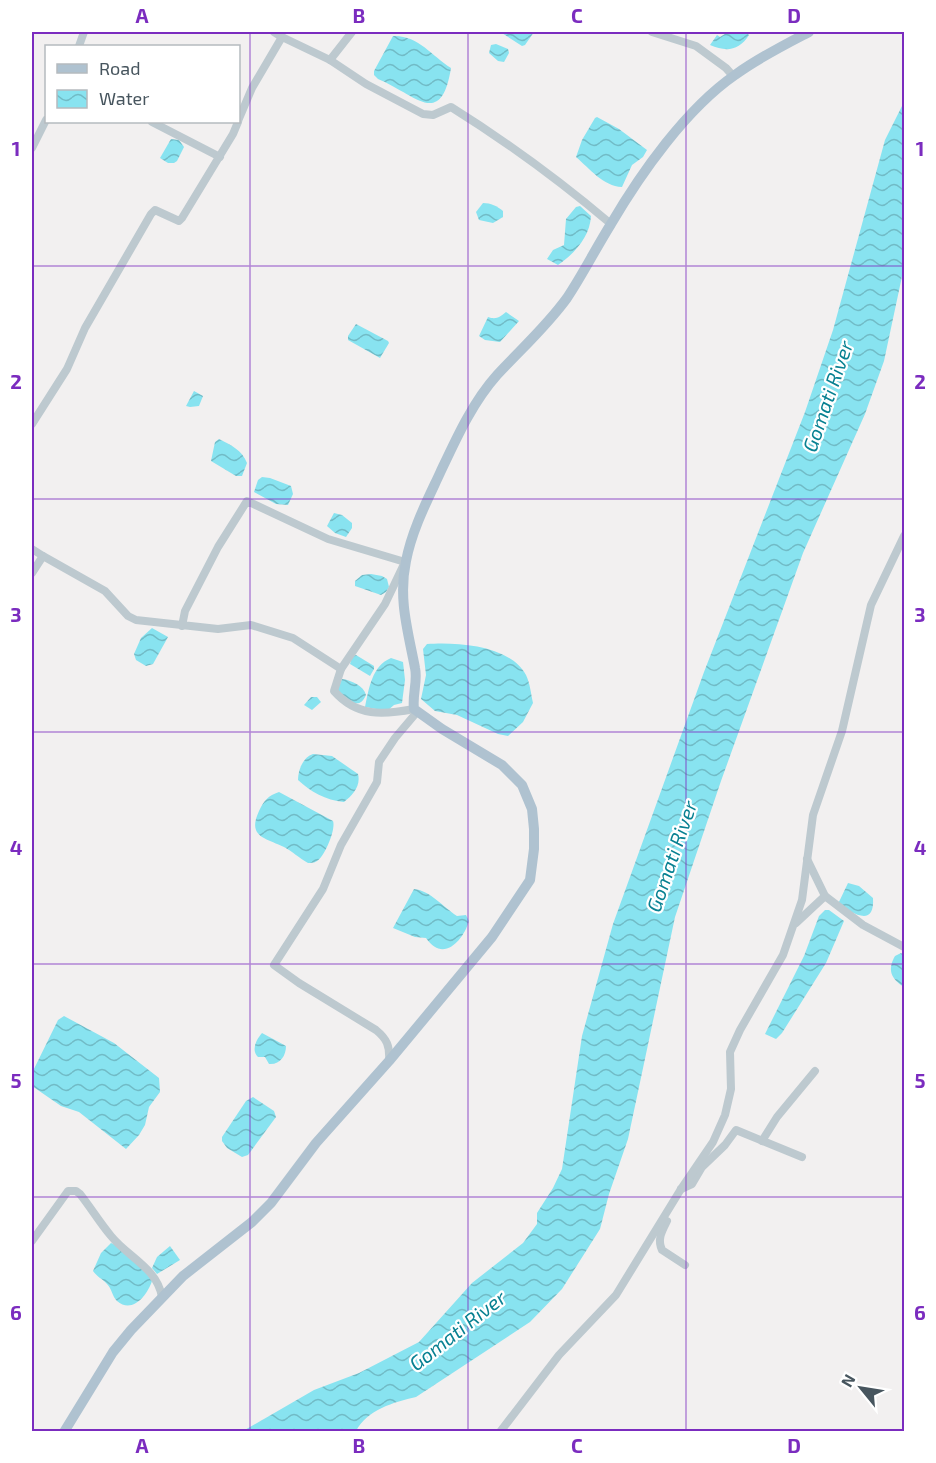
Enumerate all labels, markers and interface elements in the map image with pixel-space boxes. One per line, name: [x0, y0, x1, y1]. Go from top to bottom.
text: A: [135, 3, 149, 27]
text: B: [353, 3, 365, 27]
text: C: [571, 3, 583, 27]
text: D: [787, 3, 801, 27]
legend: [45, 45, 240, 123]
text: Road: [99, 57, 140, 79]
text: Water: [99, 87, 149, 109]
text: 1: [12, 136, 20, 160]
text: 1: [916, 136, 924, 160]
water label: Gomati River: [797, 336, 858, 455]
text: 2: [10, 369, 22, 393]
text: 2: [914, 369, 926, 393]
text: 3: [10, 602, 22, 626]
text: 3: [914, 602, 926, 626]
water label: Gomati River: [641, 796, 702, 915]
text: 4: [10, 835, 23, 859]
text: 4: [914, 835, 927, 859]
text: 5: [10, 1068, 22, 1092]
text: 5: [914, 1068, 926, 1092]
water label: Gomati River: [404, 1284, 511, 1375]
text: 6: [10, 1300, 22, 1324]
text: 6: [914, 1300, 926, 1324]
north arrow: [831, 1358, 891, 1418]
text: N: [836, 1370, 859, 1390]
text: A: [135, 1433, 149, 1457]
text: B: [353, 1433, 365, 1457]
text: C: [571, 1433, 583, 1457]
text: D: [787, 1433, 801, 1457]

